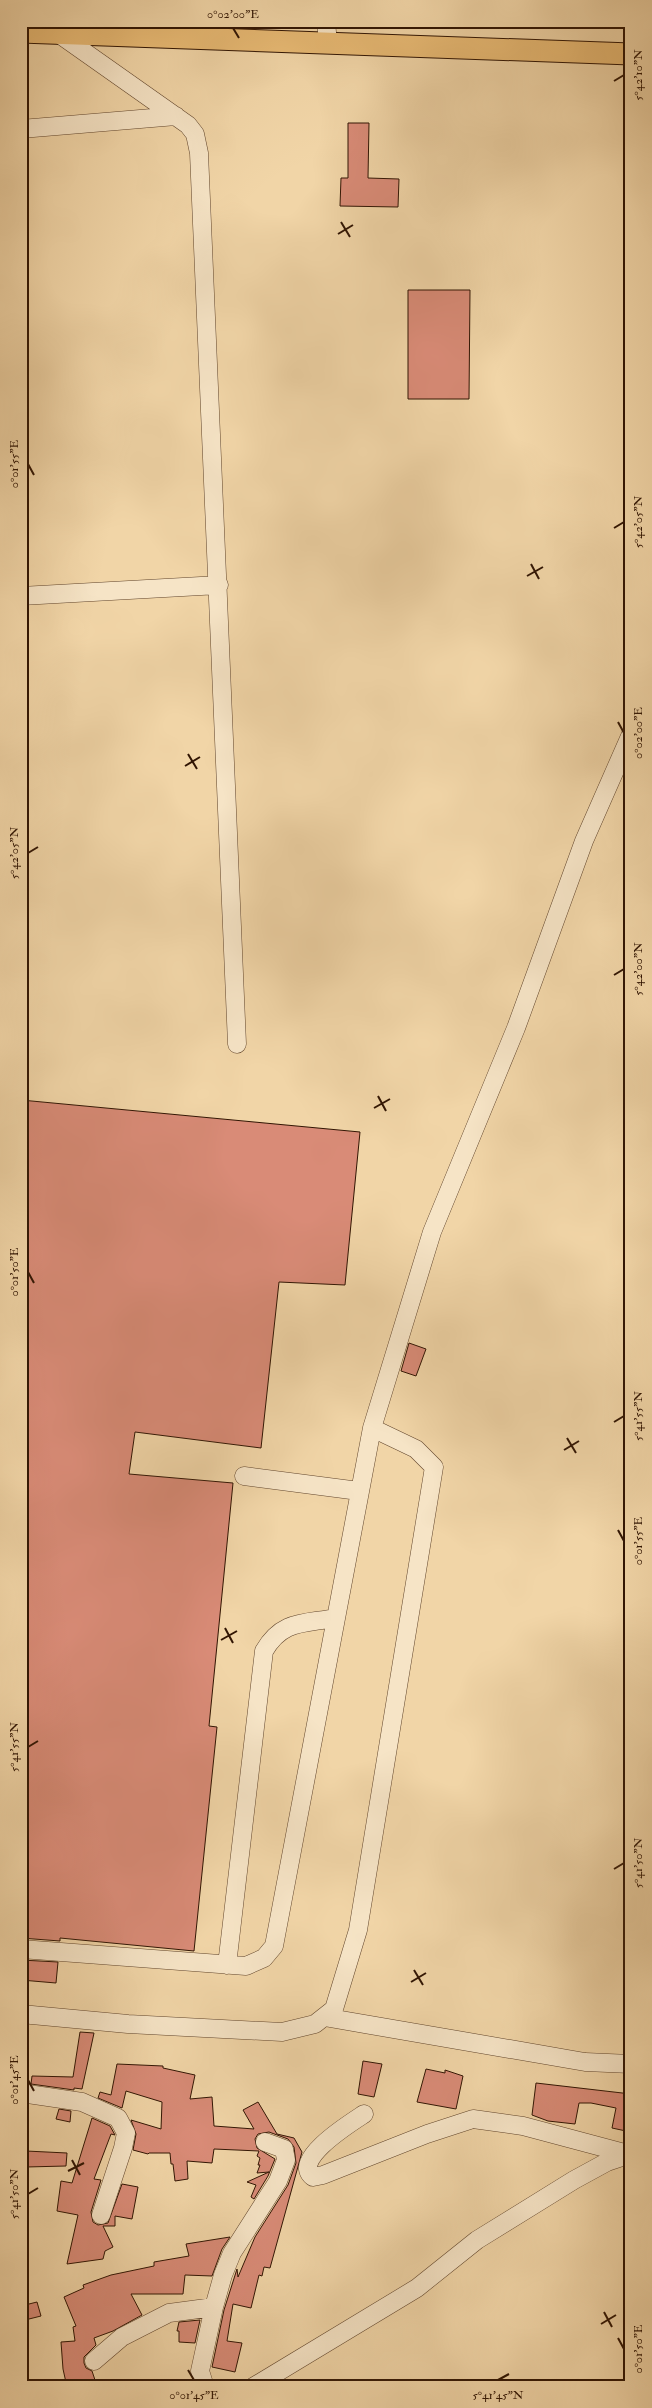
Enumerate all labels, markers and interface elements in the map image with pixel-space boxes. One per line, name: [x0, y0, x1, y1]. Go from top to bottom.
text: 0°02'00"E: [207, 7, 259, 22]
text: 5°42'10"N: [631, 49, 646, 101]
text: 0°01'55"E: [7, 440, 22, 488]
text: 5°42'05"N: [631, 495, 646, 548]
text: 0°02'00"E: [631, 707, 646, 759]
text: 5°42'05"N: [7, 826, 22, 879]
text: 5°42'00"N: [631, 942, 646, 996]
text: 0°01'50"E: [7, 1247, 22, 1297]
text: 5°41'55"N: [631, 1391, 646, 1441]
text: 0°01'55"E: [631, 1517, 646, 1565]
text: 5°41'55"N: [7, 1722, 22, 1772]
text: 5°41'50"N: [631, 1837, 646, 1888]
text: 0°01'45"E: [7, 2055, 22, 2105]
text: 5°41'50"N: [7, 2168, 22, 2219]
text: 0°01'50"E: [631, 2324, 646, 2374]
text: 0°01'45"E: [169, 2388, 219, 2403]
text: 5°41'45"N: [472, 2388, 524, 2403]

